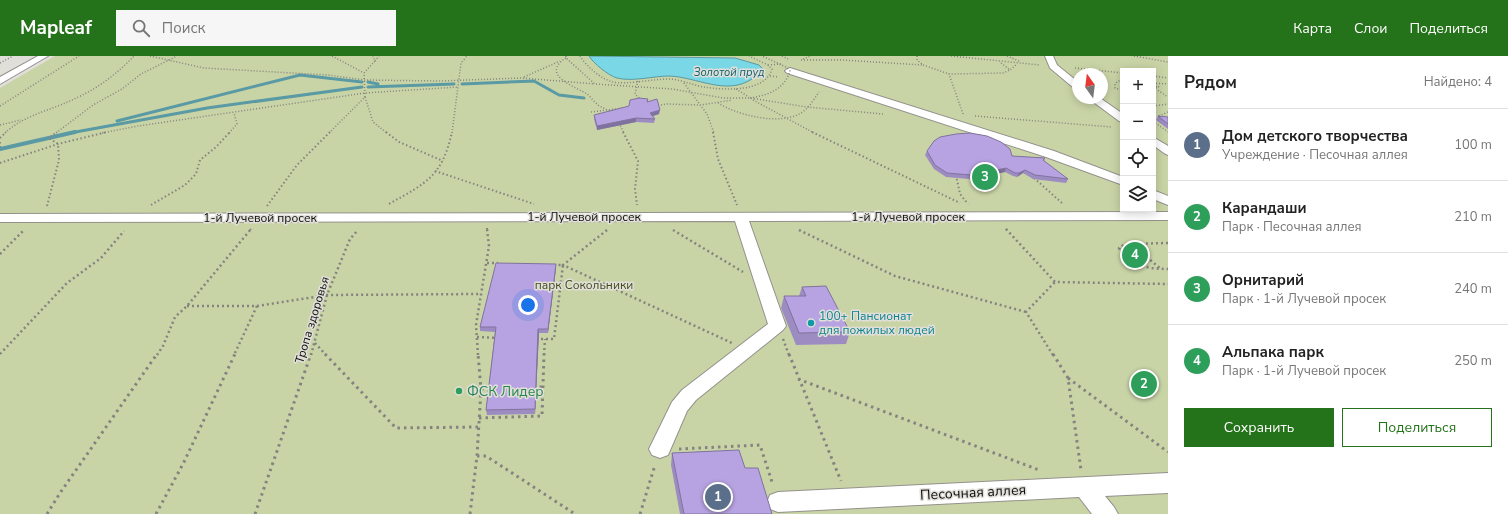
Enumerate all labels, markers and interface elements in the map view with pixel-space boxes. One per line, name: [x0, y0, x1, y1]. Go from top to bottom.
search box: [116, 10, 396, 46]
text: Mapleaf: [20, 15, 92, 41]
icon: search: [130, 17, 152, 39]
text: Поиск: [162, 18, 205, 38]
text: Карта: [1293, 19, 1332, 38]
text: Слои: [1354, 19, 1388, 38]
text: Поделиться: [1410, 19, 1488, 38]
water label: Золотой пруд: [693, 65, 765, 80]
north arrow: [1072, 68, 1108, 104]
map controls: [1120, 68, 1156, 212]
button: +: [1120, 68, 1156, 104]
text: Рядом: [1184, 71, 1237, 94]
text: Найдено: 4: [1424, 73, 1492, 91]
button: −: [1120, 104, 1156, 140]
text: Дом детского творчества: [1222, 126, 1408, 146]
text: 1: [1193, 136, 1201, 154]
text: 100 m: [1454, 136, 1492, 154]
button: locate: [1120, 140, 1156, 176]
text: Учреждение · Песочная аллея: [1222, 146, 1408, 164]
pin: 3: [972, 162, 998, 192]
button: layers: [1120, 176, 1156, 212]
text: Карандаши: [1222, 198, 1307, 218]
text: 2: [1193, 208, 1201, 226]
text: 210 m: [1454, 208, 1492, 226]
street label: 1-й Лучевой просек: [527, 209, 641, 225]
street label: 1-й Лучевой просек: [851, 209, 965, 225]
street label: 1-й Лучевой просек: [203, 210, 317, 226]
text: Парк · Песочная аллея: [1222, 218, 1362, 236]
pin: 4: [1122, 240, 1148, 270]
text: Орнитарий: [1222, 270, 1304, 290]
street label: Тропа здоровья: [291, 275, 333, 365]
park label: парк Сокольники: [535, 277, 633, 293]
text: 3: [1193, 280, 1201, 298]
text: 240 m: [1454, 280, 1492, 298]
text: Парк · 1-й Лучевой просек: [1222, 290, 1386, 308]
your location: [518, 295, 538, 315]
place label: 100+ Пансионат для пожилых людей: [819, 308, 935, 338]
marker: 100+ Пансионат для пожилых людей: [806, 318, 816, 328]
text: Альпака парк: [1222, 342, 1324, 362]
text: 4: [1193, 352, 1201, 370]
text: 250 m: [1454, 352, 1492, 370]
text: Парк · 1-й Лучевой просек: [1222, 362, 1386, 380]
pin: 2: [1131, 369, 1157, 399]
place label: ФСК Лидер: [467, 382, 544, 401]
marker: ФСК Лидер: [454, 386, 464, 396]
button: Сохранить: [1184, 408, 1334, 447]
button: Поделиться: [1342, 408, 1492, 447]
street label: Песочная аллея: [920, 480, 1027, 505]
pin: 1: [705, 482, 731, 512]

